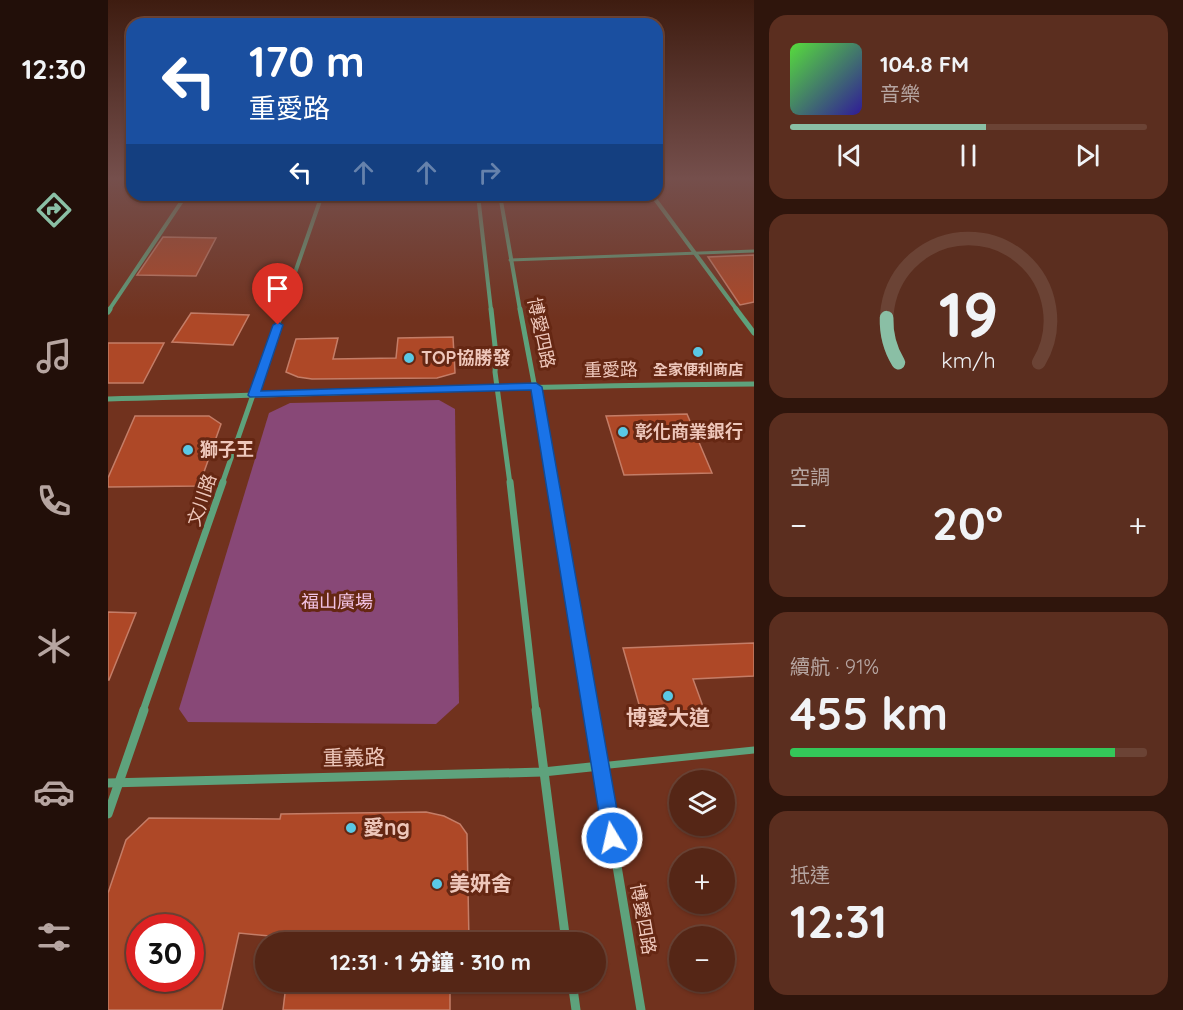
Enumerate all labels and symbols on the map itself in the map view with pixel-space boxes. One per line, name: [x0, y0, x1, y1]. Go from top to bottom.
pin: [252, 263, 303, 325]
street label: 博愛四路: [523, 295, 560, 371]
marker: 全家便利商店: [691, 345, 705, 359]
place label: TOP協勝發: [421, 346, 510, 369]
marker: TOP協勝發: [402, 351, 416, 365]
street label: 重愛路: [584, 358, 638, 381]
place label: 全家便利商店: [653, 360, 743, 379]
place label: 彰化商業銀行: [635, 420, 743, 443]
marker: 彰化商業銀行: [616, 425, 630, 439]
place label: 獅子王: [200, 438, 254, 461]
marker: 獅子王: [181, 443, 195, 457]
street label: 文川路: [182, 471, 221, 529]
park label: 福山廣場: [301, 590, 373, 613]
marker: 博愛大道: [661, 689, 675, 703]
place label: 博愛大道: [626, 704, 710, 730]
street label: 重義路: [322, 743, 386, 771]
position arrow: [580, 806, 644, 870]
place label: 愛ng: [363, 814, 410, 840]
marker: 愛ng: [344, 821, 358, 835]
place label: 美妍舍: [449, 870, 512, 896]
marker: 美妍舍: [430, 877, 444, 891]
street label: 博愛四路: [626, 881, 661, 956]
speed limit sign: 30: [126, 914, 204, 992]

